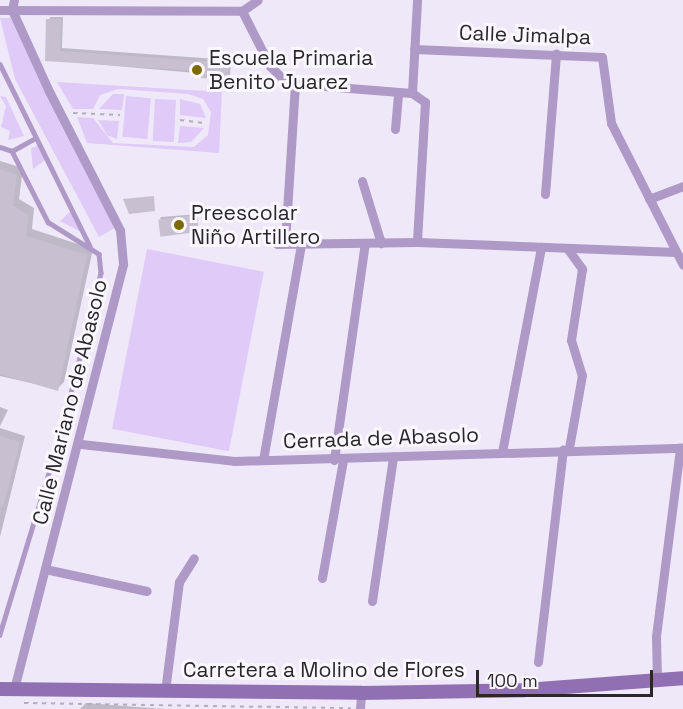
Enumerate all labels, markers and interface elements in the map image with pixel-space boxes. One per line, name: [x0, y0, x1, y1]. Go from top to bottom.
street label: Calle Jimalpa: [459, 20, 591, 50]
place label: Escuela Primaria Benito Juarez: [209, 45, 373, 95]
marker: Escuela Primaria Benito Juarez: [190, 63, 204, 77]
place label: Preescolar Niño Artillero: [191, 200, 321, 250]
marker: Preescolar Niño Artillero: [172, 218, 186, 232]
street label: Calle Mariano de Abasolo: [27, 276, 113, 528]
street label: Cerrada de Abasolo: [282, 422, 480, 454]
street label: Carretera a Molino de Flores: [183, 657, 465, 683]
scale bar: [479, 658, 656, 696]
text: 100 m: [487, 669, 538, 692]

